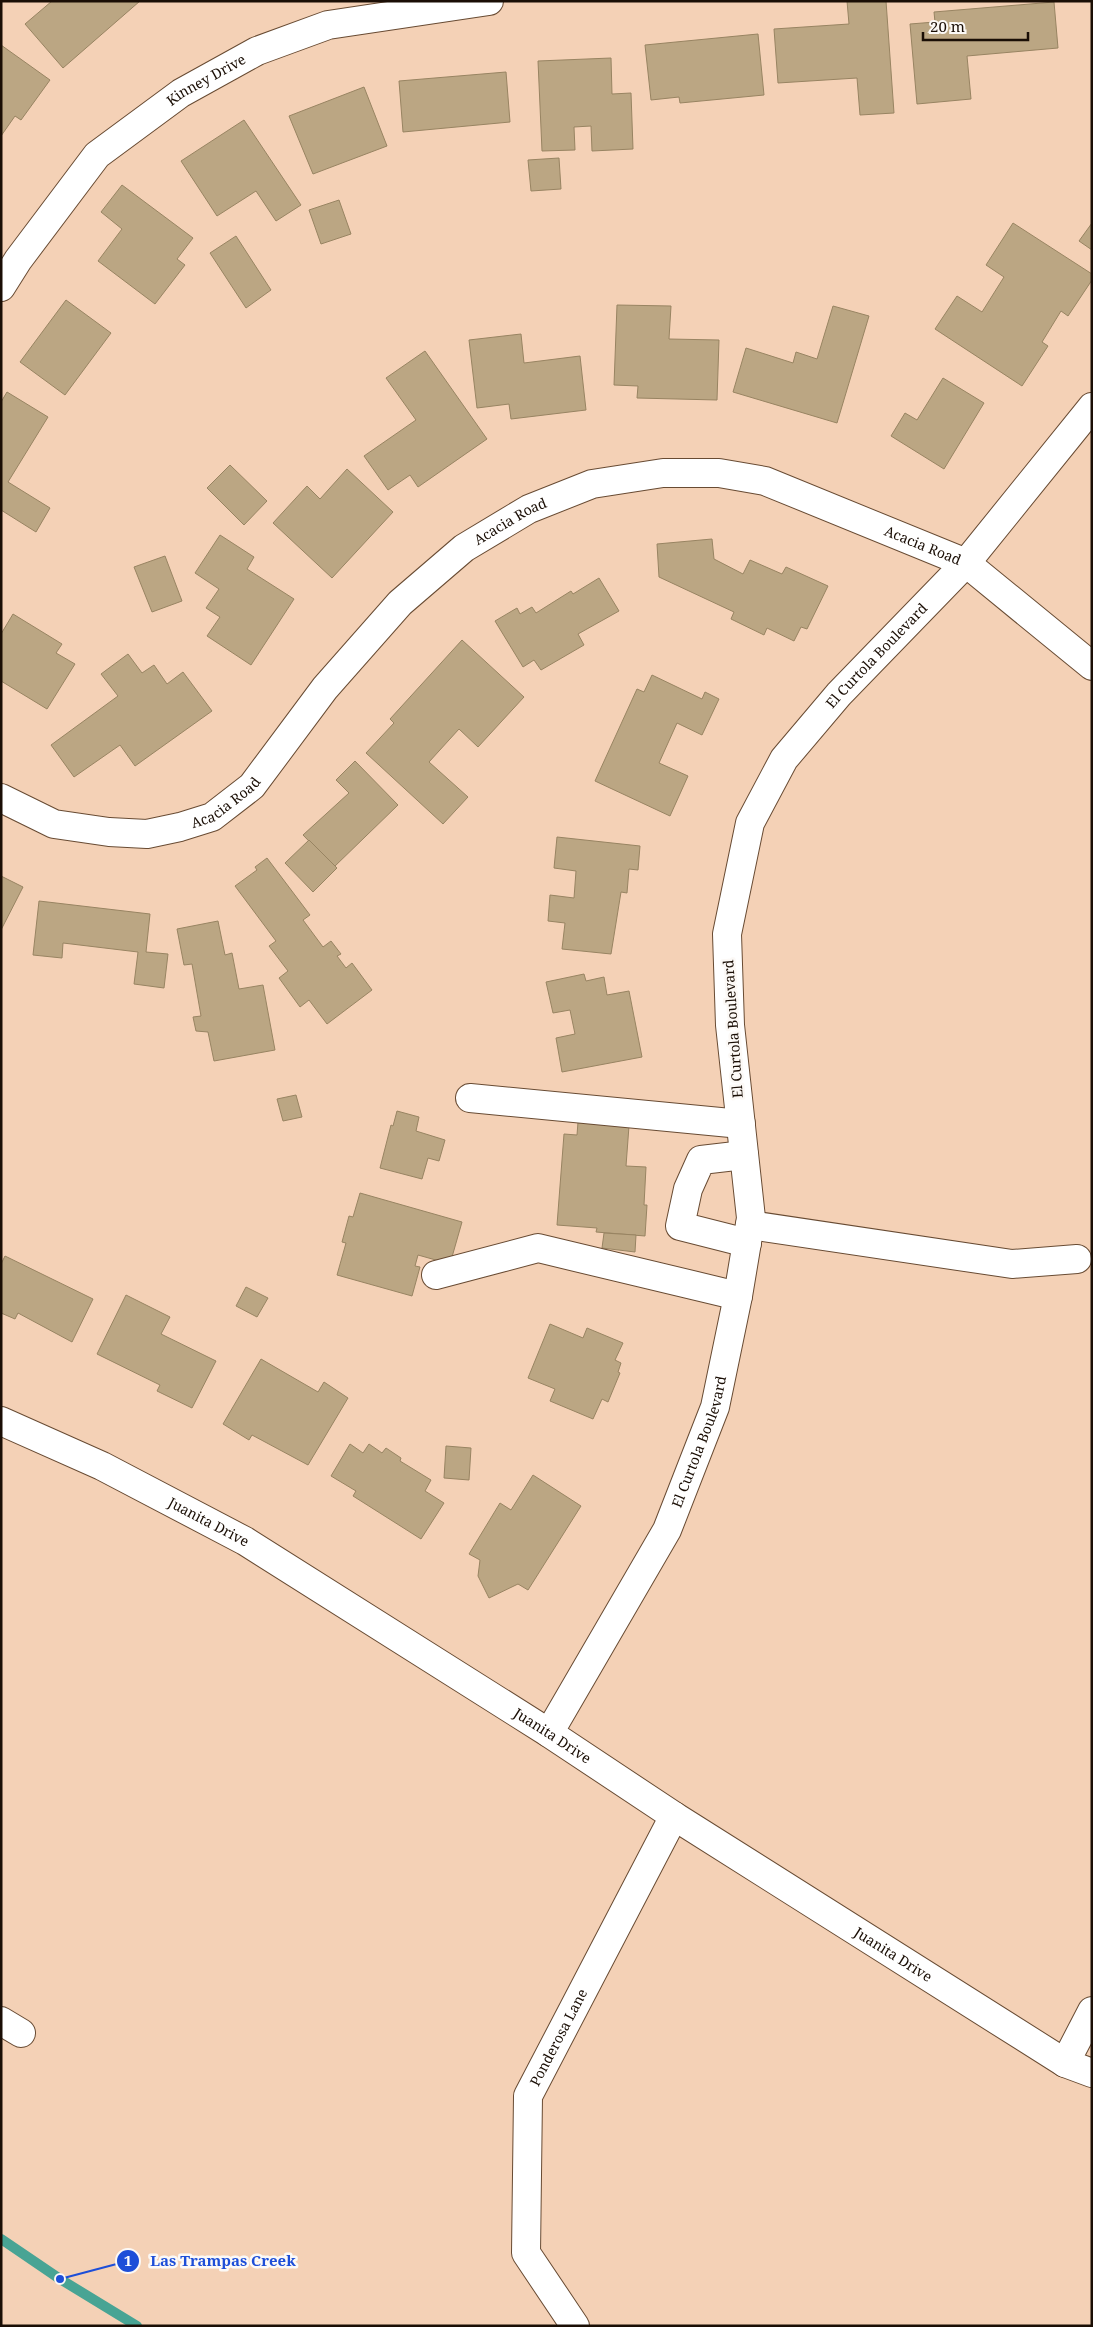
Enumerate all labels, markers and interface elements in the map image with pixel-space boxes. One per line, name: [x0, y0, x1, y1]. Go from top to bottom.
scale bar: [923, 10, 1028, 42]
text: 20 m: [930, 16, 965, 36]
street label: Kinney Drive: [162, 49, 249, 110]
street label: Acacia Road: [470, 493, 550, 549]
street label: Acacia Road: [882, 521, 964, 569]
street label: El Curtola Boulevard: [821, 598, 931, 712]
street label: Acacia Road: [189, 773, 265, 832]
street label: El Curtola Boulevard: [718, 959, 747, 1099]
street label: El Curtola Boulevard: [667, 1374, 730, 1510]
street label: Juanita Drive: [164, 1492, 253, 1550]
street label: Juanita Drive: [510, 1703, 595, 1767]
street label: Juanita Drive: [850, 1922, 936, 1986]
street label: Ponderosa Lane: [525, 1985, 591, 2089]
callout: Las Trampas Creek: [115, 2246, 306, 2276]
text: 1: [124, 2250, 132, 2270]
text: Las Trampas Creek: [150, 2250, 296, 2270]

